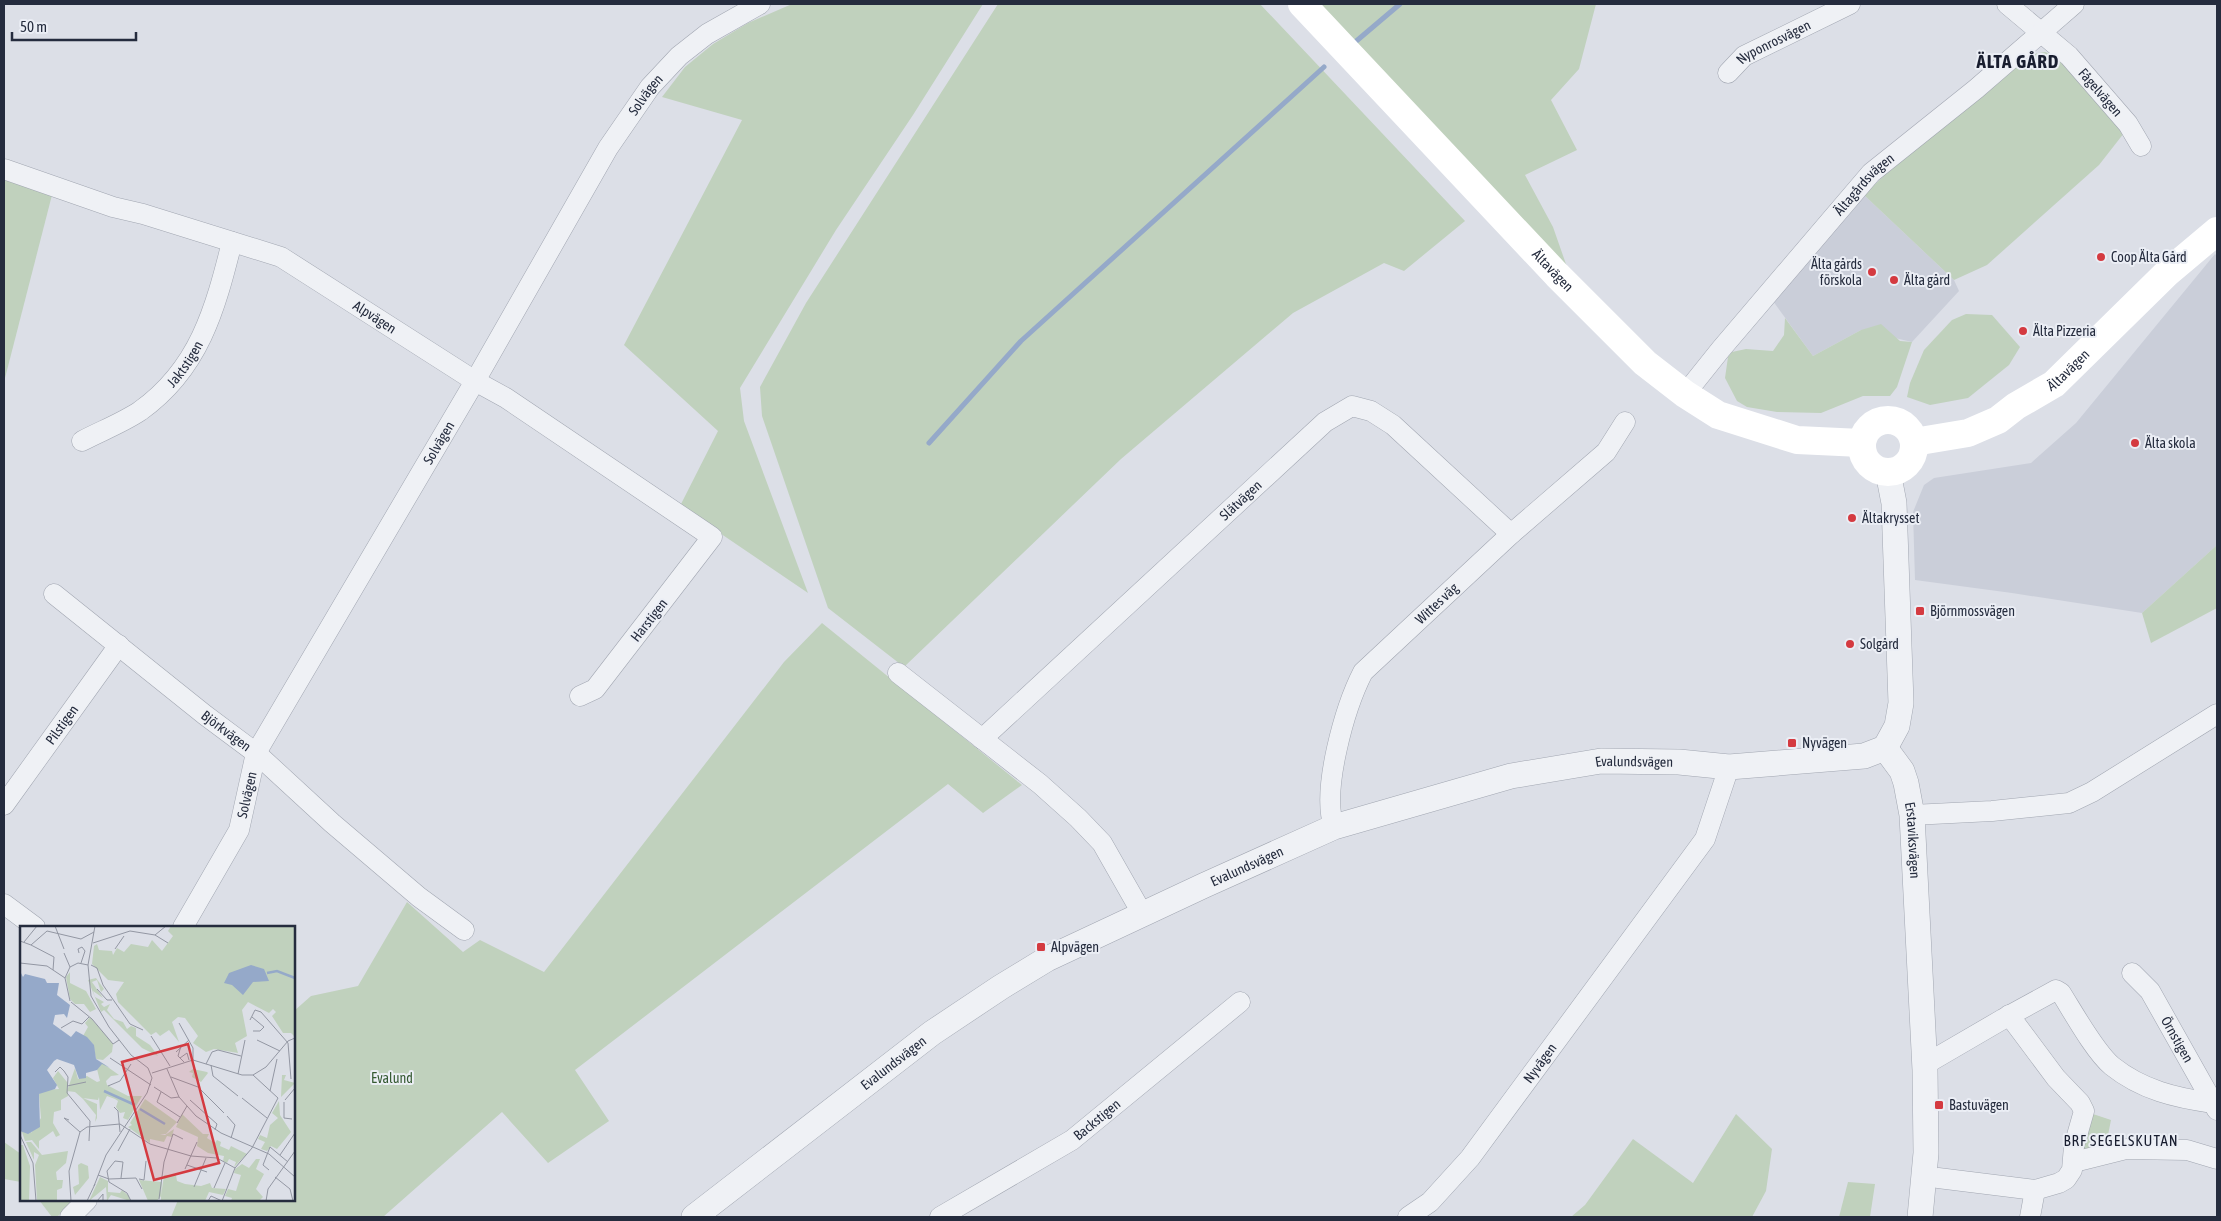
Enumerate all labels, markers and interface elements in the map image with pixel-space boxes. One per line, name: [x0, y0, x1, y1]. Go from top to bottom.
scale bar: [12, 10, 136, 42]
street label: Nyponrosvägen: [1733, 17, 1813, 67]
text: 50 m: [20, 18, 47, 35]
district label: ÄLTA GÅRD: [1976, 50, 2059, 72]
street label: Fågelvägen: [2075, 65, 2126, 120]
street label: Solvägen: [625, 71, 666, 118]
street label: Ältagårdsvägen: [1831, 150, 1897, 219]
street label: Ältavägen: [1529, 246, 1577, 295]
place label: Coop Älta Gård: [2111, 249, 2187, 265]
marker: Coop Älta Gård: [2095, 251, 2107, 263]
place label: Älta gårds förskola: [1811, 256, 1862, 288]
marker: Älta gårds förskola: [1866, 266, 1878, 278]
place label: Älta gård: [1904, 272, 1950, 288]
marker: Älta gård: [1888, 274, 1900, 286]
street label: Alpvägen: [350, 297, 399, 337]
place label: Älta Pizzeria: [2033, 323, 2096, 339]
marker: Älta Pizzeria: [2017, 325, 2029, 337]
street label: Jaktstigen: [164, 338, 206, 390]
street label: Ältavägen: [2045, 346, 2092, 394]
street label: Solvägen: [420, 418, 458, 467]
place label: Älta skola: [2145, 435, 2196, 451]
marker: Älta skola: [2129, 437, 2141, 449]
street label: Slätvägen: [1216, 477, 1265, 523]
place label: Ältakrysset: [1862, 510, 1919, 526]
marker: Ältakrysset: [1846, 512, 1858, 524]
street label: Wittes väg: [1412, 580, 1461, 627]
street label: Harstigen: [627, 595, 671, 645]
place label: Björnmossvägen: [1930, 603, 2015, 619]
marker: Björnmossvägen: [1914, 605, 1926, 617]
place label: Solgård: [1860, 636, 1899, 652]
marker: Solgård: [1844, 638, 1856, 650]
street label: Pilstigen: [42, 702, 81, 747]
street label: Björkvägen: [198, 707, 254, 755]
place label: Nyvägen: [1802, 735, 1847, 751]
marker: Nyvägen: [1786, 737, 1798, 749]
street label: Evalundsvägen: [1594, 753, 1673, 770]
street label: Solvägen: [234, 770, 260, 820]
street label: Erstaviksvägen: [1902, 801, 1923, 879]
street label: Evalundsvägen: [1208, 843, 1286, 889]
inset map: [20, 926, 295, 1201]
place label: Alpvägen: [1051, 939, 1099, 955]
marker: Alpvägen: [1035, 941, 1047, 953]
street label: Örnstigen: [2158, 1014, 2197, 1065]
street label: Evalundsvägen: [858, 1033, 929, 1093]
street label: Nyvägen: [1520, 1040, 1560, 1086]
park label: Evalund: [371, 1070, 413, 1086]
street label: Backstigen: [1070, 1096, 1123, 1143]
place label: Bastuvägen: [1949, 1097, 2009, 1113]
marker: Bastuvägen: [1933, 1099, 1945, 1111]
district label: BRF SEGELSKUTAN: [2063, 1132, 2179, 1149]

